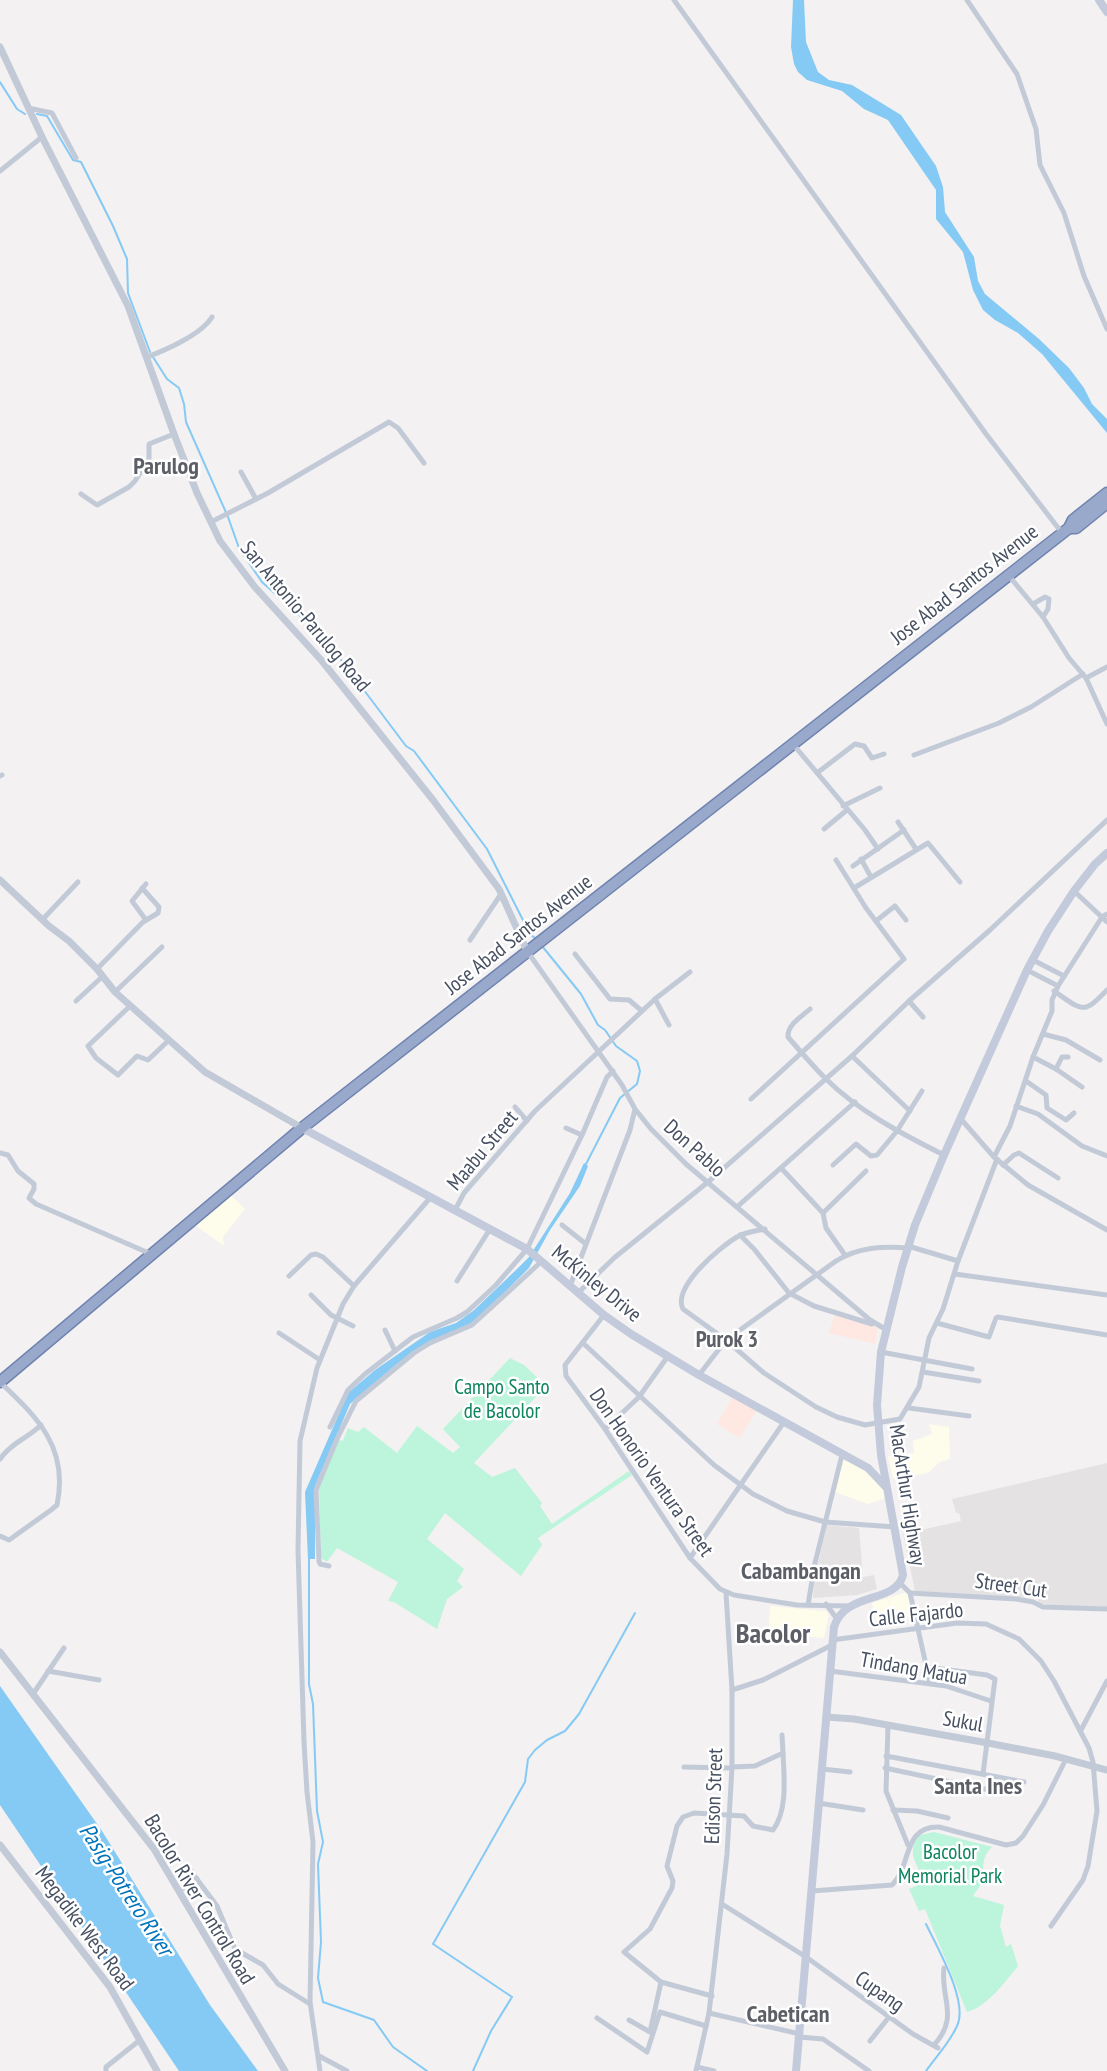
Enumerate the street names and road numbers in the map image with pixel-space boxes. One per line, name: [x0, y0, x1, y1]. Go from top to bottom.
street label: Jose Abad Santos Avenue: [884, 518, 1043, 651]
street label: San Antonio-Parulog Road: [235, 535, 377, 697]
street label: Jose Abad Santos Avenue: [438, 868, 597, 1001]
street label: Maabu Street: [441, 1104, 523, 1196]
street label: Don Pablo: [658, 1113, 732, 1183]
street label: McKinley Drive: [547, 1238, 647, 1328]
street label: Don Honorio Ventura Street: [584, 1383, 720, 1562]
street label: MacArthur Highway: [884, 1422, 933, 1568]
street label: Street Cut: [973, 1567, 1049, 1603]
street label: Calle Fajardo: [868, 1596, 964, 1632]
street label: Tindang Matua: [858, 1645, 970, 1691]
street label: Sukul: [941, 1704, 985, 1738]
street label: Edison Street: [698, 1747, 728, 1844]
street label: Bacolor River Control Road: [139, 1809, 261, 1989]
street label: Megadike West Road: [29, 1860, 141, 1996]
street label: Cupang: [850, 1964, 910, 2018]

